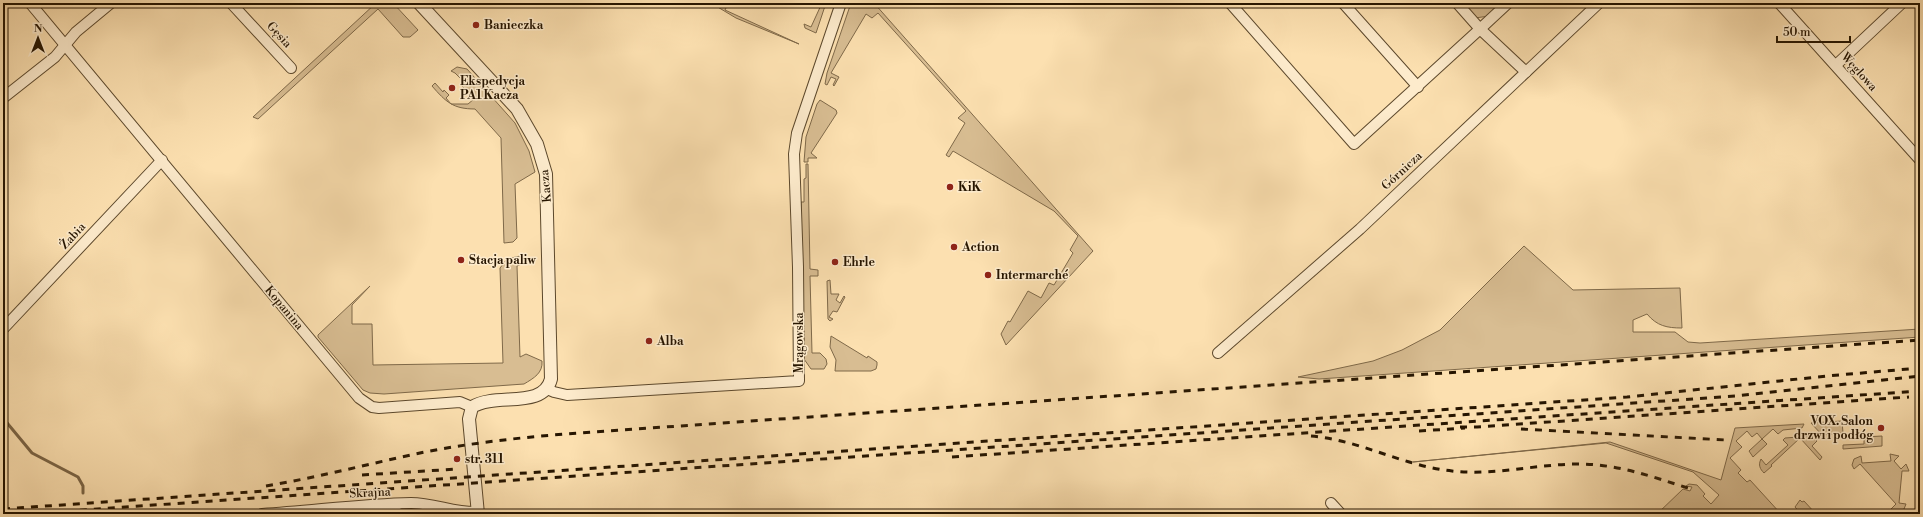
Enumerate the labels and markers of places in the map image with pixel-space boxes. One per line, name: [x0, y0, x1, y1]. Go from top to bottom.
place label: Banieczka: [484, 18, 544, 33]
marker: Banieczka: [471, 20, 481, 30]
place label: Ekspedycja PA1 Kacza: [460, 74, 526, 103]
marker: Ekspedycja PA1 Kacza: [447, 83, 457, 93]
place label: KiK: [958, 180, 982, 195]
marker: KiK: [945, 182, 955, 192]
place label: Action: [961, 240, 1000, 255]
marker: Action: [949, 242, 959, 252]
place label: Stacja paliw: [469, 253, 536, 268]
marker: Stacja paliw: [456, 255, 466, 265]
place label: Ehrle: [843, 255, 876, 270]
marker: Ehrle: [830, 257, 840, 267]
place label: Intermarché: [996, 268, 1069, 283]
marker: Intermarché: [983, 270, 993, 280]
place label: Alba: [656, 334, 684, 349]
marker: Alba: [644, 336, 654, 346]
place label: VOX. Salon drzwi i podłóg: [1794, 414, 1874, 443]
marker: VOX. Salon drzwi i podłóg: [1876, 423, 1886, 433]
place label: str. 311: [465, 452, 504, 467]
marker: str. 311: [452, 454, 462, 464]

